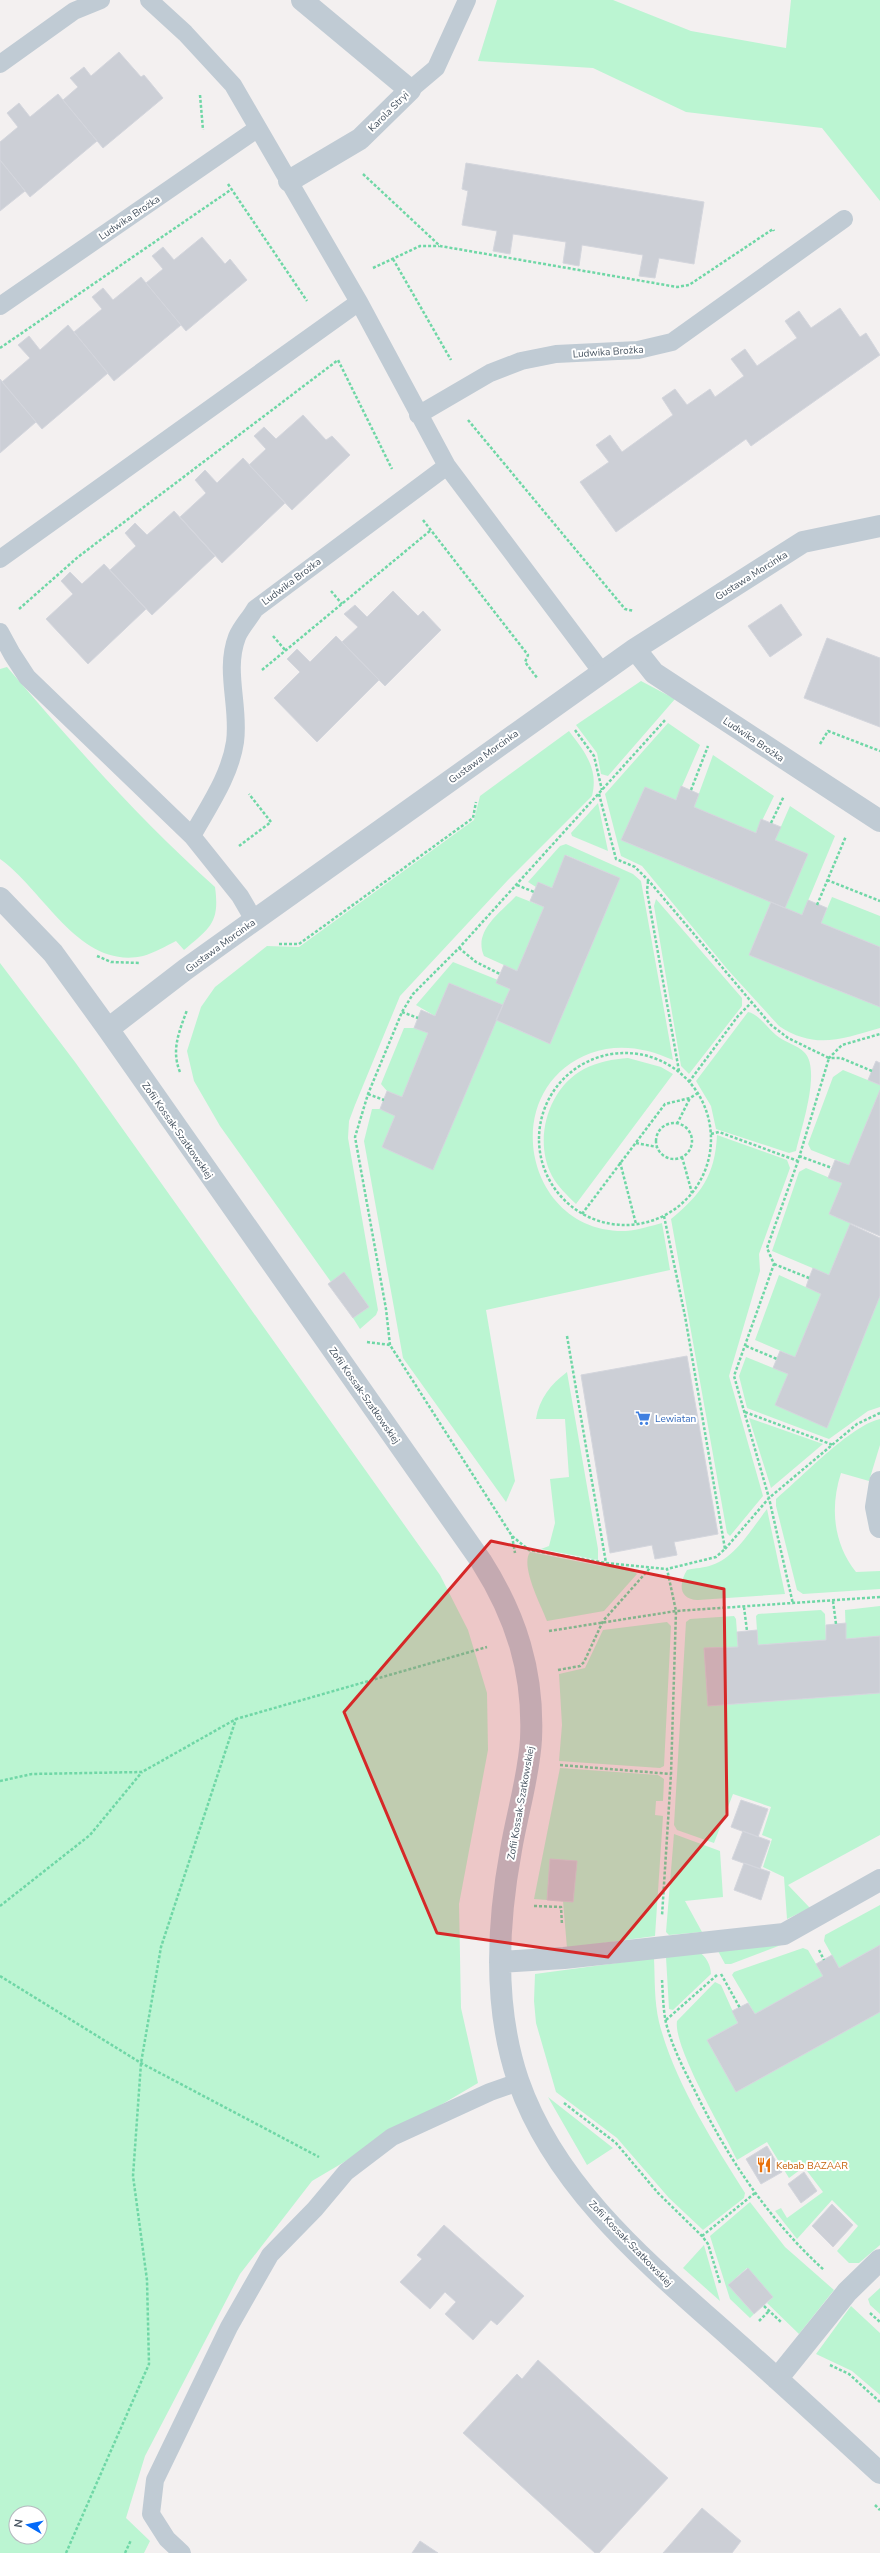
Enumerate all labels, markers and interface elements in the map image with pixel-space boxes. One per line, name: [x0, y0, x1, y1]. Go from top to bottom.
street label: Karola Stryi: [365, 88, 412, 135]
street label: Ludwika Brożka: [96, 192, 163, 243]
street label: Ludwika Brożka: [572, 343, 644, 361]
street label: Gustawa Morcinka: [713, 548, 790, 604]
street label: Ludwika Brożka: [259, 555, 324, 609]
street label: Ludwika Brożka: [720, 714, 787, 765]
street label: Gustawa Morcinka: [446, 727, 521, 787]
street label: Gustawa Morcinka: [183, 916, 258, 976]
street label: Zofii Kossak-Szatkowskiej: [138, 1079, 216, 1182]
street label: Zofii Kossak-Szatkowskiej: [325, 1344, 403, 1447]
supermarket icon: Lewiatan: [634, 1409, 652, 1427]
place label: Lewiatan: [655, 1412, 696, 1426]
street label: Zofii Kossak-Szatkowskiej: [504, 1745, 538, 1861]
restaurant icon: Kebab BAZAAR: [755, 2156, 773, 2174]
place label: Kebab BAZAAR: [776, 2159, 848, 2173]
street label: Zofii Kossak-Szatkowskiej: [585, 2197, 675, 2290]
north arrow: [8, 2505, 48, 2545]
text: N: [11, 2518, 27, 2529]

